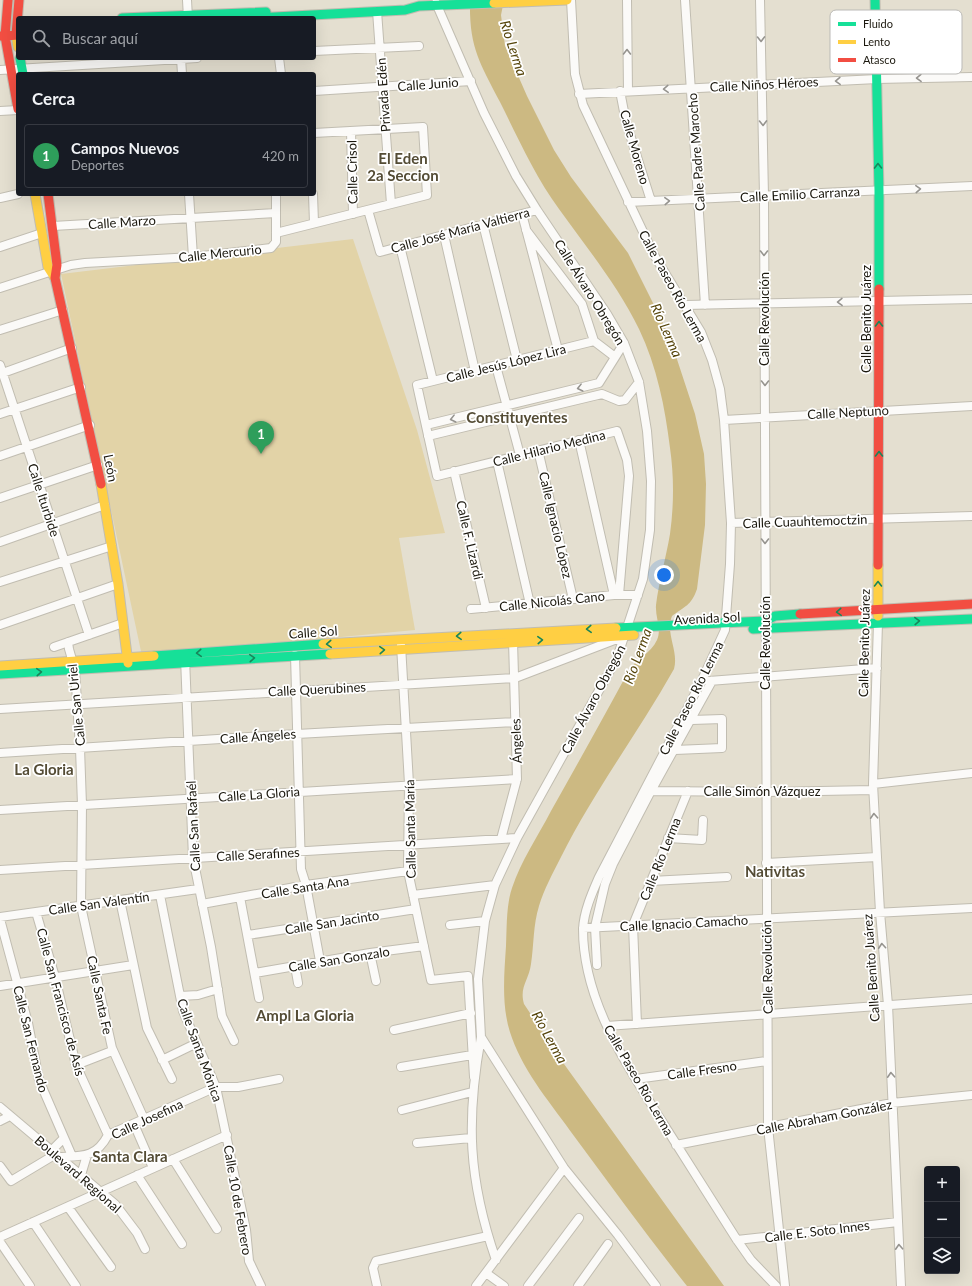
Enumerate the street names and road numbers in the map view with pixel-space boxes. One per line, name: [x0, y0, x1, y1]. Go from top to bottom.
street label: Privada Edén: [372, 57, 394, 133]
street label: Calle Niños Héroes: [709, 73, 819, 95]
street label: Calle Junio: [397, 74, 459, 94]
street label: Calle Padre Marocho: [684, 92, 708, 212]
street label: Calle Moreno: [617, 108, 653, 186]
street label: Calle Crisol: [343, 140, 361, 204]
street label: Calle Emilio Carranza: [740, 183, 860, 205]
street label: Calle José María Valtierra: [389, 204, 531, 256]
street label: Calle Marzo: [88, 212, 156, 232]
street label: Calle Paseo Río Lerma: [636, 227, 710, 345]
street label: Calle Álvaro Obregón: [551, 236, 629, 348]
street label: Calle Mercurio: [178, 241, 262, 265]
street label: Calle Benito Juárez: [858, 265, 874, 373]
street label: Calle Revolución: [756, 272, 772, 366]
street label: Calle Jesús López Lira: [444, 340, 568, 386]
street label: Calle Neptuno: [807, 402, 889, 422]
street label: Calle Hilario Medina: [491, 426, 607, 470]
street label: León: [101, 453, 121, 483]
street label: Calle Iturbide: [25, 461, 63, 539]
street label: Calle Ignacio López: [536, 470, 576, 580]
street label: Calle F. Lizardi: [453, 499, 487, 581]
street label: Calle Cuauhtemoctzin: [742, 511, 868, 531]
street label: Calle Nicolás Cano: [498, 587, 606, 615]
street label: Calle Benito Juárez: [855, 589, 873, 697]
street label: Calle Revolución: [757, 596, 773, 690]
street label: Avenida Sol: [673, 608, 741, 628]
street label: Calle Sol: [288, 622, 338, 642]
street label: Calle Paseo Río Lerma: [655, 638, 727, 758]
street label: Calle Álvaro Obregón: [557, 642, 629, 756]
street label: Calle San Uriel: [64, 663, 88, 747]
street label: Calle Querubines: [268, 678, 367, 700]
street label: Ángeles: [507, 718, 525, 764]
street label: Calle Ángeles: [219, 725, 297, 747]
street label: Calle Santa María: [401, 779, 419, 879]
street label: Calle San Rafaél: [183, 780, 203, 872]
street label: Calle La Gloria: [217, 783, 301, 805]
street label: Calle Simón Vázquez: [703, 783, 821, 799]
street label: Calle Río Lerma: [636, 815, 684, 903]
street label: Calle Serafines: [216, 844, 300, 864]
street label: Calle Santa Ana: [260, 872, 350, 902]
street label: Calle San Valentín: [48, 888, 150, 918]
street label: Calle San Jacinto: [284, 907, 380, 937]
street label: Calle Ignacio Camacho: [619, 912, 749, 934]
street label: Calle Benito Juárez: [859, 913, 883, 1023]
street label: Calle Revolución: [758, 920, 776, 1014]
street label: Calle San Francisco de Asís: [34, 926, 89, 1078]
street label: Calle San Gonzalo: [287, 943, 391, 975]
street label: Calle Santa Fe: [84, 954, 116, 1036]
street label: Calle San Fernando: [10, 984, 52, 1094]
street label: Calle Santa Mónica: [174, 996, 226, 1104]
street label: Calle Paseo Río Lerma: [601, 1022, 677, 1138]
street label: Calle Fresno: [666, 1057, 738, 1083]
street label: Calle Josefina: [109, 1095, 185, 1143]
street label: Calle Abraham González: [755, 1096, 893, 1138]
street label: Boulevard Regional: [31, 1132, 125, 1216]
street label: Calle 10 de Febrero: [220, 1144, 256, 1256]
street label: Calle E. Soto Innes: [764, 1217, 871, 1245]

